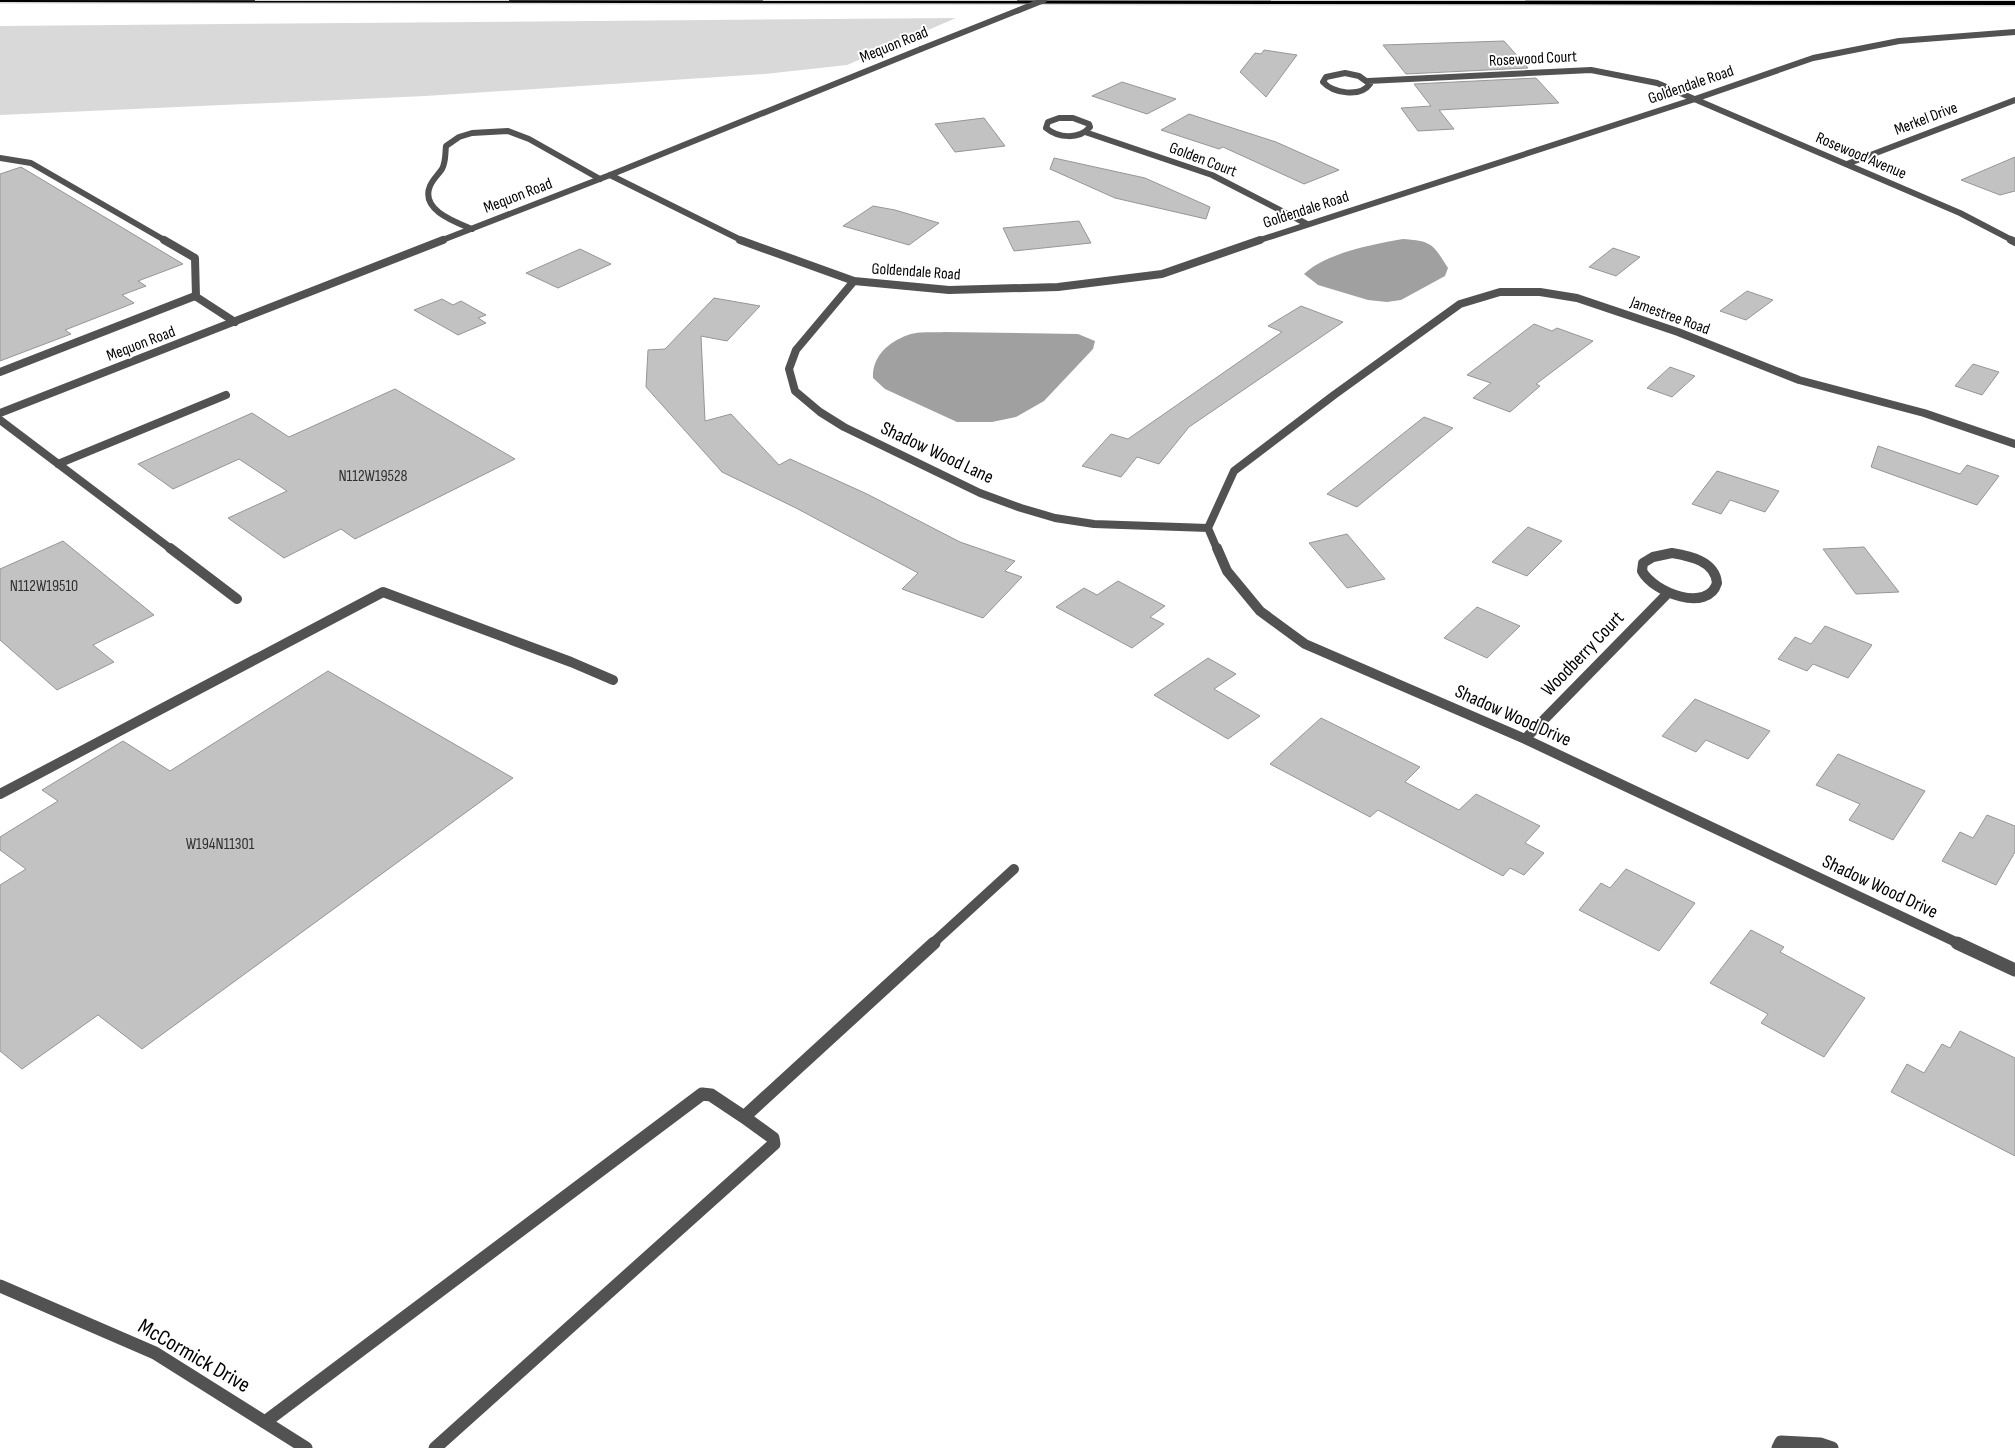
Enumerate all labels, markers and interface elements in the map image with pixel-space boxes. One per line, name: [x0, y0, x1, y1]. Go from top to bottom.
street label: Mequon Road: [857, 23, 931, 67]
street label: Rosewood Court: [1489, 47, 1578, 71]
street label: Goldendale Road: [1646, 62, 1736, 108]
street label: Merkel Drive: [1892, 98, 1960, 140]
street label: Rosewood Avenue: [1813, 128, 1909, 184]
street label: Golden Court: [1167, 138, 1240, 182]
street label: Mequon Road: [481, 174, 555, 218]
street label: Goldendale Road: [1261, 187, 1351, 233]
street label: Goldendale Road: [871, 259, 961, 285]
street label: Jamestree Road: [1627, 293, 1712, 339]
street label: Mequon Road: [104, 322, 178, 366]
street label: Shadow Wood Lane: [877, 417, 997, 489]
house number: N112W19528: [338, 467, 408, 486]
house number: N112W19510: [10, 577, 78, 596]
street label: Woodberry Court: [1537, 607, 1629, 701]
street label: Shadow Wood Drive: [1451, 680, 1575, 752]
house number: W194N11301: [186, 835, 255, 854]
street label: Shadow Wood Drive: [1819, 850, 1941, 924]
street label: McCormick Drive: [133, 1313, 255, 1399]

